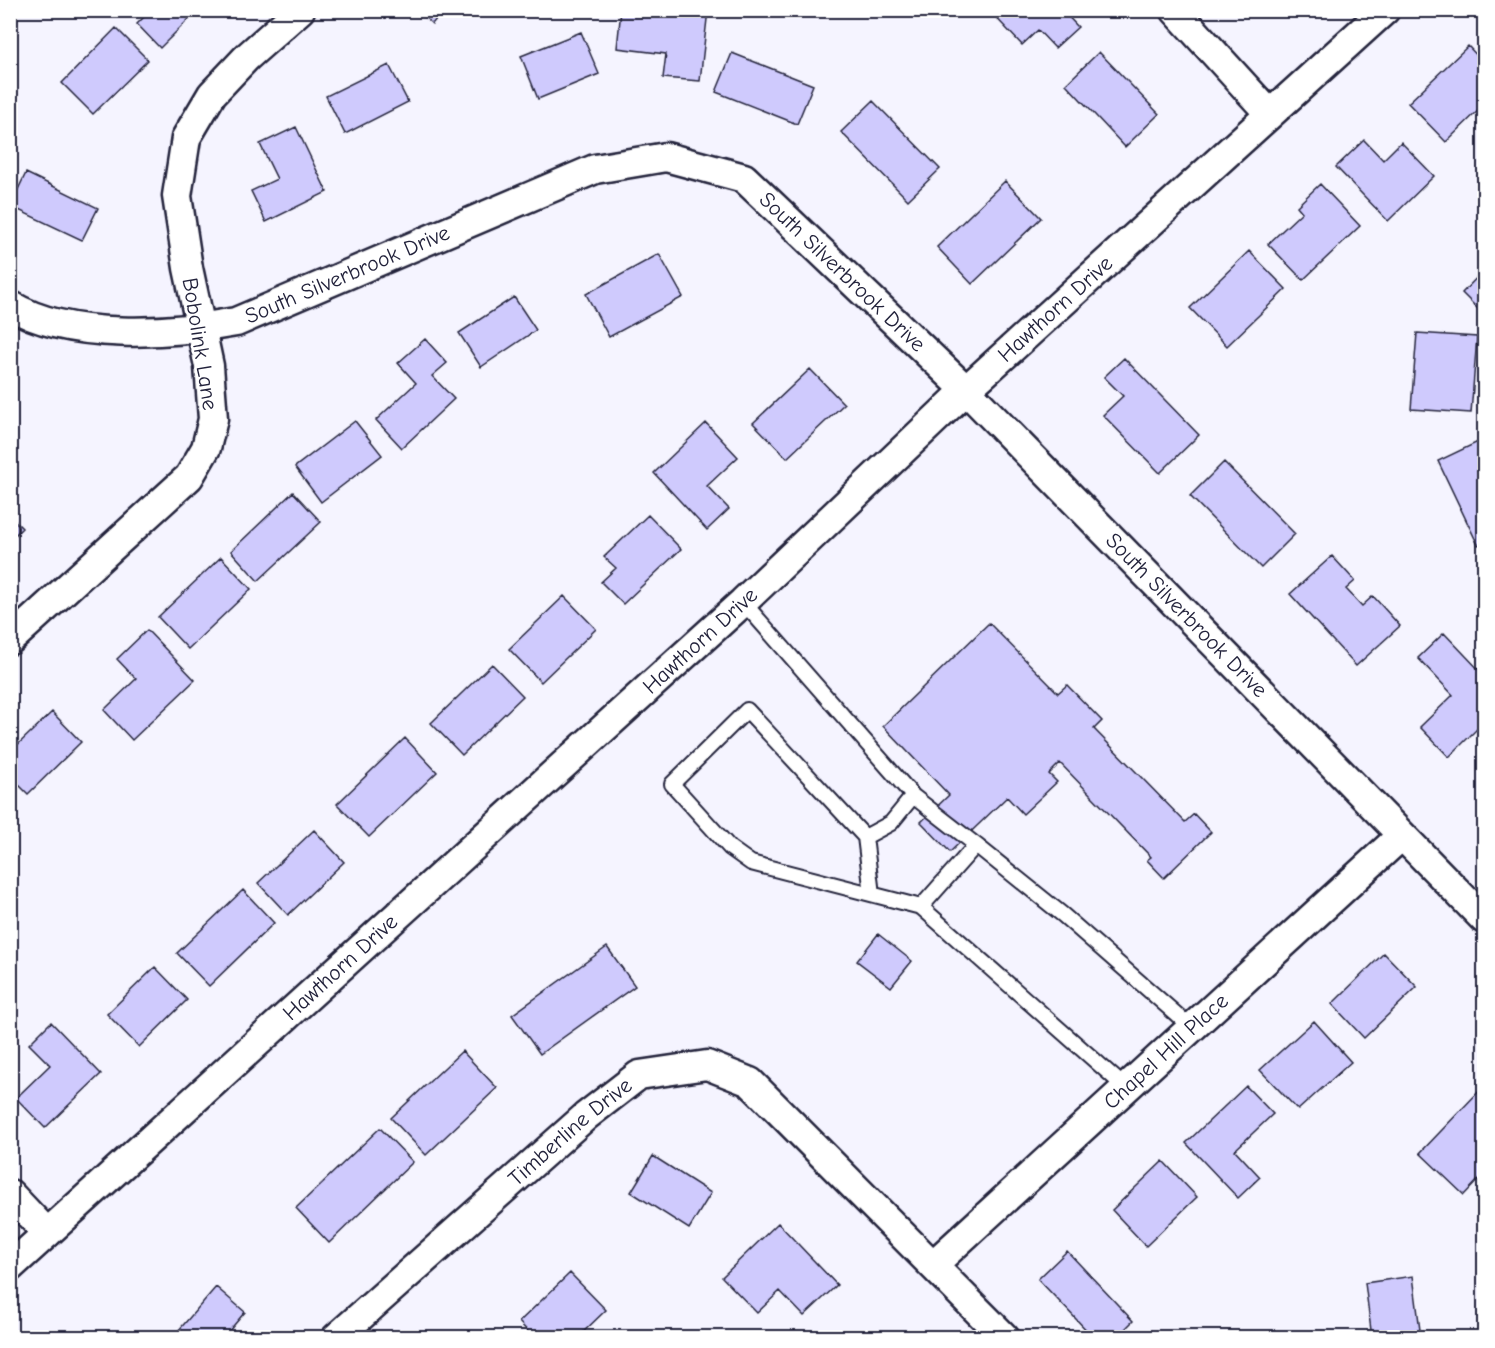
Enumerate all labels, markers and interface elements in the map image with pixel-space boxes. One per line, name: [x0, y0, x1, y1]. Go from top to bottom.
street label: South Silverbrook Drive: [754, 187, 931, 357]
street label: South Silverbrook Drive: [241, 219, 454, 330]
street label: Hawthorn Drive: [993, 250, 1118, 368]
street label: Bobolink Lane: [177, 276, 223, 412]
street label: South Silverbrook Drive: [1100, 528, 1273, 703]
street label: Hawthorn Drive: [638, 582, 763, 699]
street label: Hawthorn Drive: [278, 909, 403, 1026]
street label: Chapel Hill Place: [1098, 988, 1234, 1115]
street label: Timberline Drive: [503, 1072, 637, 1192]

